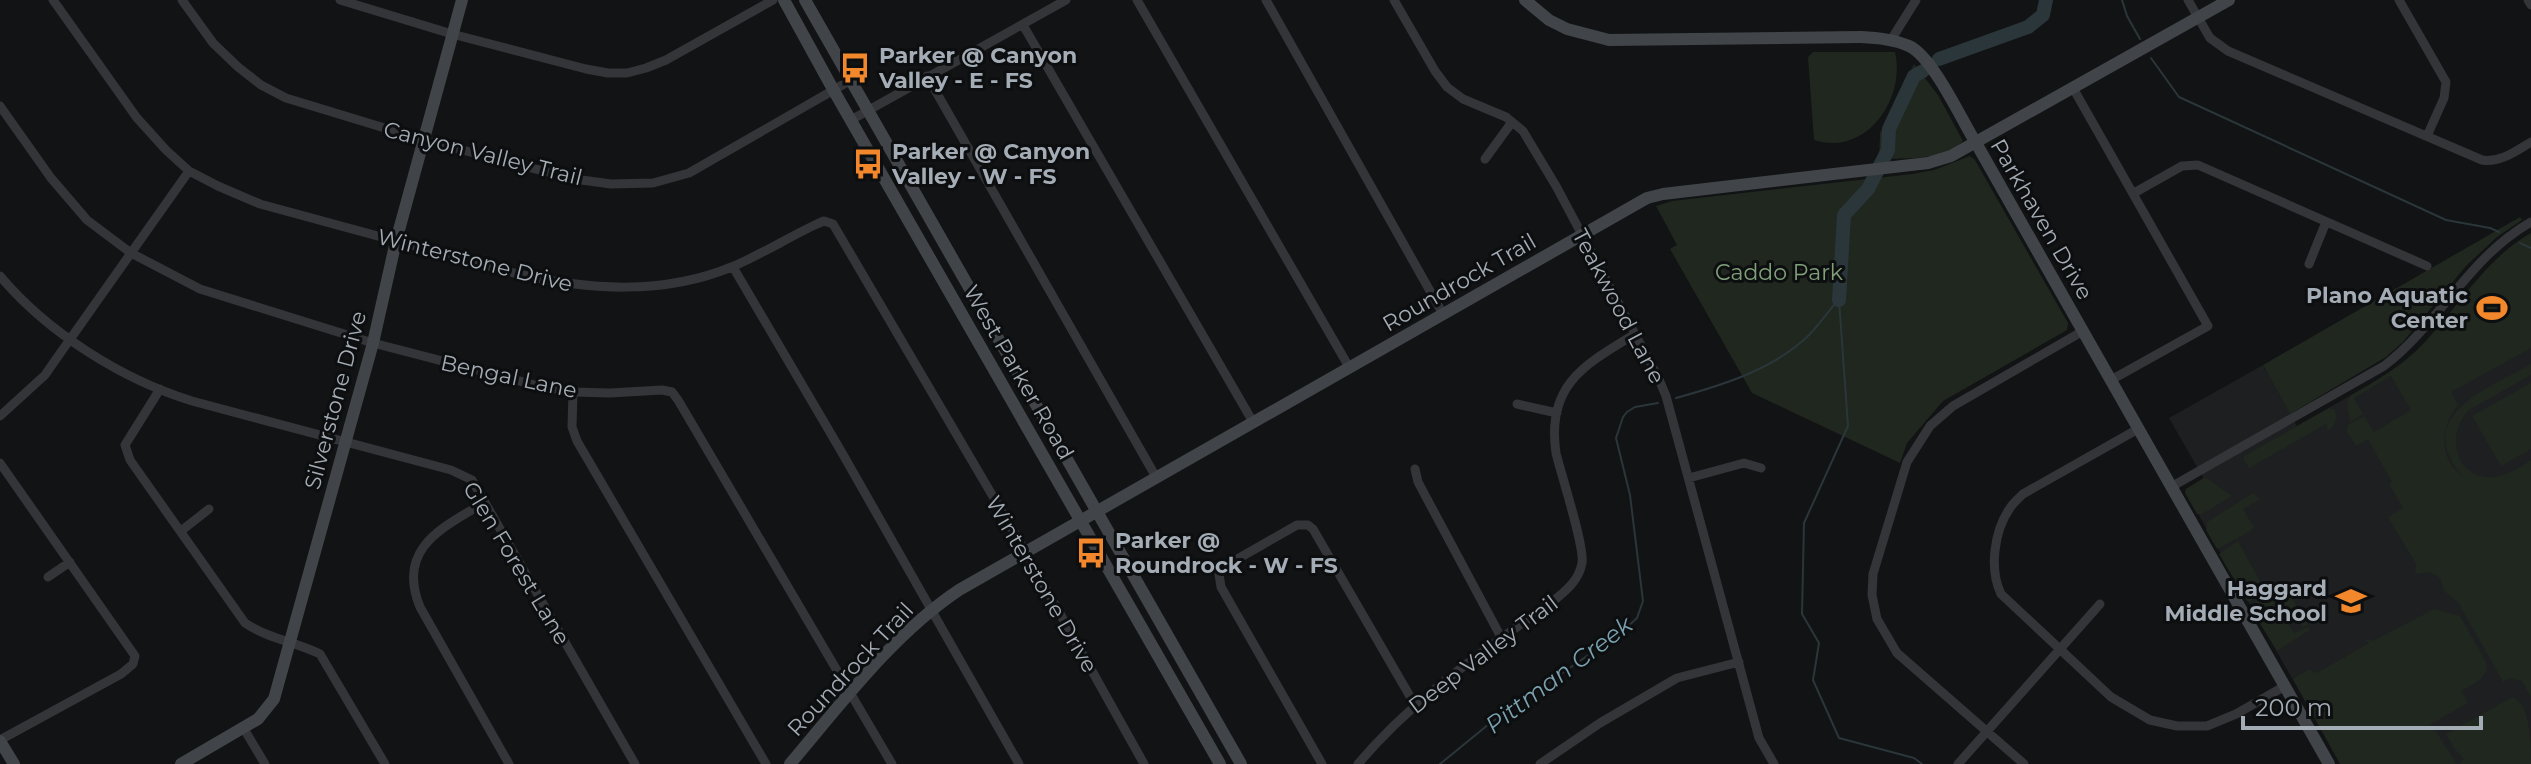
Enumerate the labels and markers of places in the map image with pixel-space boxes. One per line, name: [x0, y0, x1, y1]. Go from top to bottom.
place label: Parker @ Canyon Valley - E - FS: [878, 42, 1077, 94]
bus stop icon: Parker @ Canyon Valley - E - FS: [838, 51, 872, 85]
place label: Parker @ Canyon Valley - W - FS: [891, 138, 1090, 190]
bus stop icon: Parker @ Canyon Valley - W - FS: [851, 147, 885, 181]
place label: Plano Aquatic Center: [2306, 282, 2468, 334]
sports icon: Plano Aquatic Center: [2475, 291, 2509, 325]
place label: Parker @ Roundrock - W - FS: [1115, 527, 1338, 579]
bus stop icon: Parker @ Roundrock - W - FS: [1074, 536, 1108, 570]
place label: Haggard Middle School: [2164, 575, 2327, 627]
school or university icon: Haggard Middle School: [2334, 584, 2368, 618]

